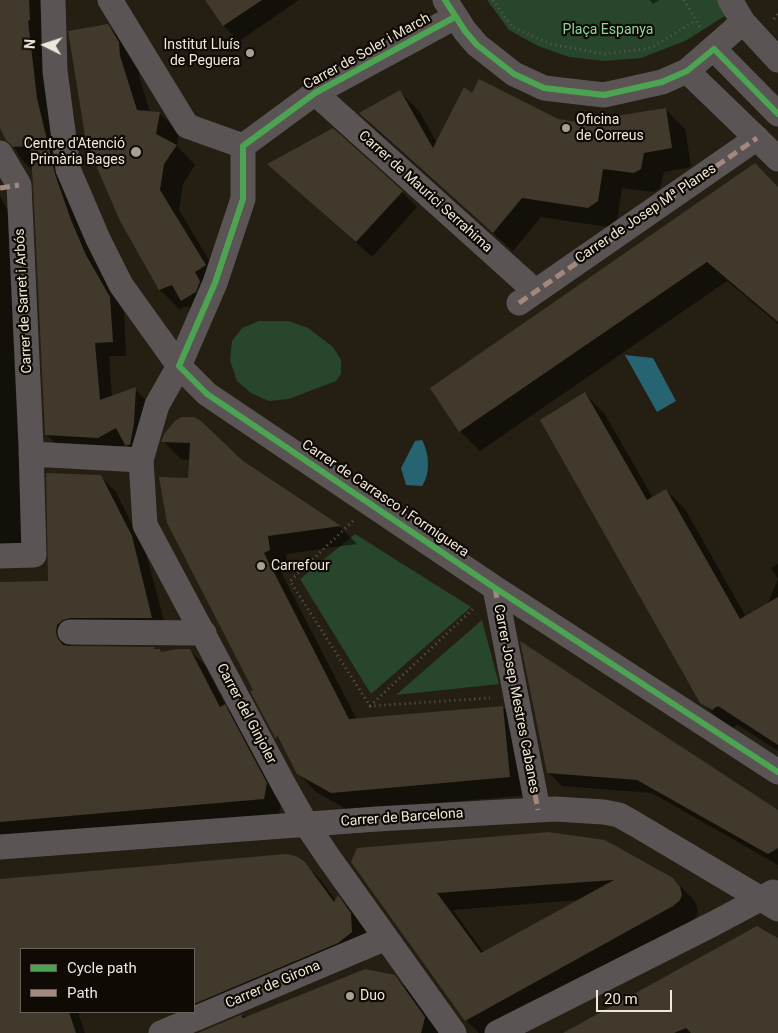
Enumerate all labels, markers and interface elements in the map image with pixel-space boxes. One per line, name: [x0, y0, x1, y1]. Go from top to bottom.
street label: Carrer de Soler i March: [301, 10, 433, 94]
north arrow: [20, 20, 70, 70]
park label: Plaça Espanya: [563, 22, 653, 38]
place label: Institut Lluís de Peguera: [164, 37, 240, 70]
text: N: [22, 38, 38, 49]
marker: Institut Lluís de Peguera: [244, 47, 256, 59]
place label: Oficina de Correus: [576, 112, 644, 144]
marker: Oficina de Correus: [560, 122, 572, 134]
street label: Carrer de Maurici Serrahima: [355, 128, 495, 256]
place label: Centre d'Atenció Primària Bages: [24, 136, 125, 168]
marker: Centre d'Atenció Primària Bages: [129, 145, 143, 159]
street label: Carrer de Josep Mª Planes: [572, 161, 720, 267]
street label: Carrer de Sarret i Arbós: [12, 228, 36, 374]
street label: Carrer de Carrasco i Formiguera: [298, 437, 472, 561]
place label: Carrefour: [271, 558, 330, 574]
marker: Carrefour: [255, 560, 267, 572]
street label: Carrer Josep Mestres Cabanes: [489, 603, 543, 795]
street label: Carrer del Ginjoler: [212, 661, 280, 767]
street label: Carrer de Barcelona: [340, 805, 464, 831]
legend: [20, 948, 195, 1013]
street label: Carrer de Girona: [223, 957, 323, 1013]
text: Cycle path: [67, 959, 137, 977]
scale bar: [598, 980, 674, 1012]
text: Path: [67, 984, 98, 1002]
place label: Duo: [360, 988, 385, 1004]
marker: Duo: [344, 990, 356, 1002]
text: 20 m: [604, 990, 638, 1008]

